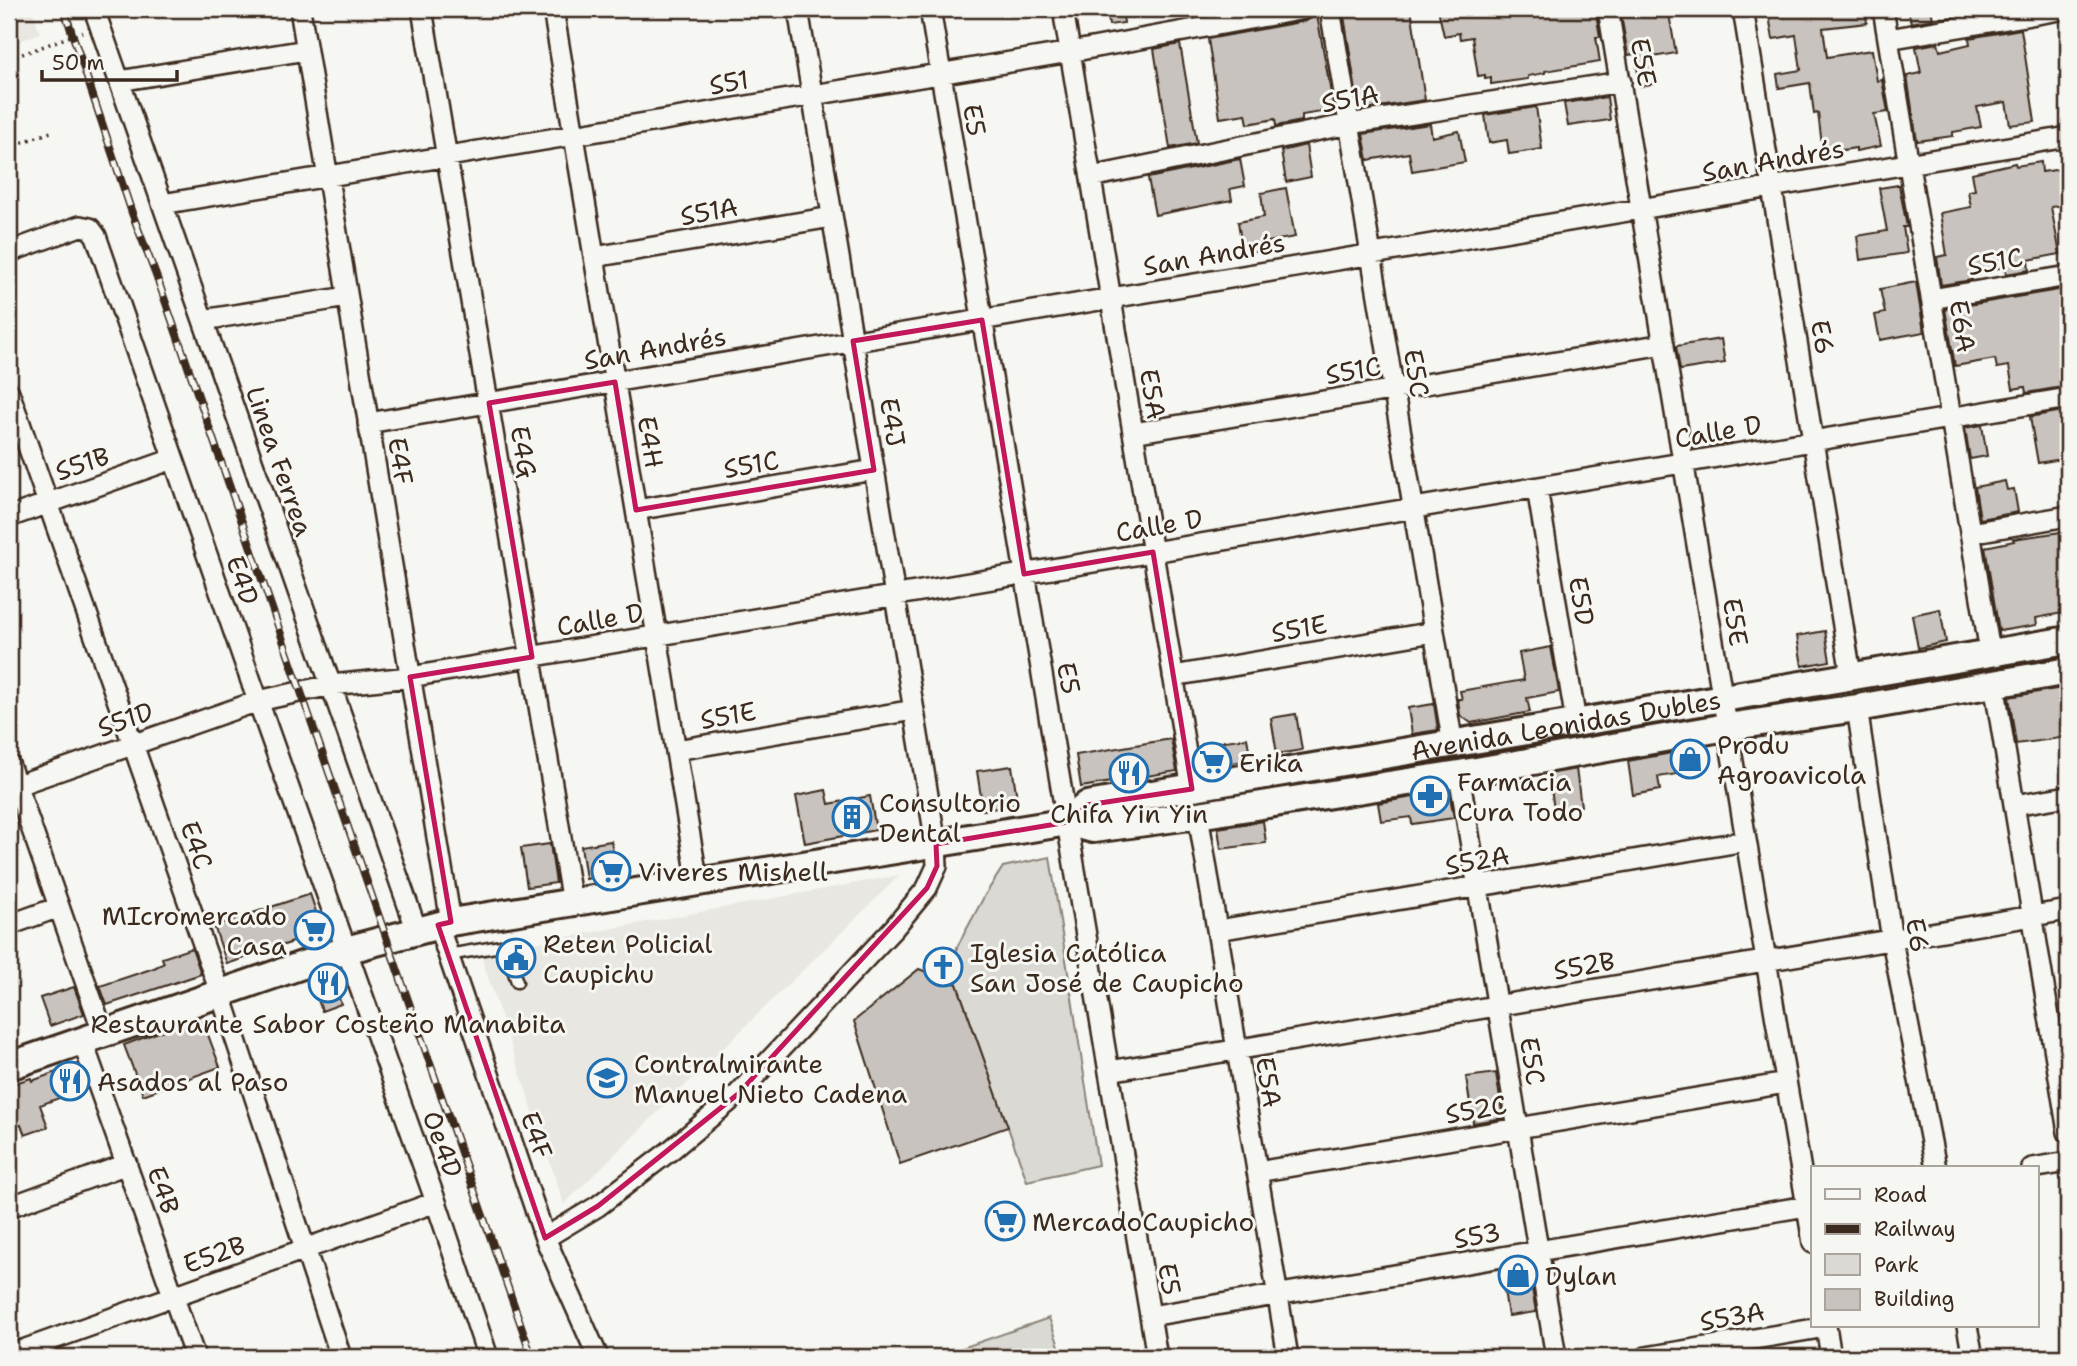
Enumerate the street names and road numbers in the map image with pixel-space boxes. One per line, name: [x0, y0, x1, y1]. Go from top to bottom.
street label: E5E: [1623, 35, 1665, 89]
street label: S51: [706, 61, 752, 103]
street label: S51A: [1318, 76, 1382, 120]
street label: E5: [955, 101, 995, 139]
street label: San Andrés: [1699, 130, 1847, 190]
street label: S51A: [677, 189, 741, 233]
street label: San Andrés: [1140, 224, 1288, 284]
street label: S51C: [1964, 239, 2026, 283]
street label: E6A: [1942, 297, 1984, 355]
street label: E6: [1803, 317, 1843, 357]
street label: San Andrés: [581, 318, 729, 378]
street label: E5C: [1396, 347, 1438, 399]
street label: S51C: [1322, 348, 1384, 392]
street label: E5A: [1132, 366, 1174, 422]
street label: Linea Ferrea: [238, 381, 322, 541]
street label: E4J: [872, 395, 914, 449]
street label: Calle D: [1672, 406, 1764, 456]
street label: E4H: [630, 414, 672, 470]
street label: E4G: [503, 423, 545, 481]
street label: E4F: [380, 435, 422, 487]
street label: S51B: [50, 437, 114, 489]
street label: S51C: [720, 442, 782, 486]
street label: Calle D: [1113, 500, 1205, 550]
street label: E4D: [218, 551, 268, 609]
street label: E5D: [1561, 574, 1603, 628]
street label: Calle D: [554, 594, 646, 644]
street label: E5E: [1715, 595, 1757, 649]
street label: S51E: [1268, 606, 1330, 650]
street label: E5: [1049, 659, 1089, 697]
street label: Avenida Leonidas Dubles: [1408, 681, 1724, 768]
street label: S51D: [92, 693, 158, 745]
street label: S51E: [697, 693, 759, 737]
street label: E4C: [172, 816, 222, 874]
street label: S52A: [1442, 837, 1512, 883]
street label: E6: [1898, 915, 1938, 955]
street label: S52B: [1551, 942, 1617, 988]
street label: E5C: [1512, 1035, 1554, 1087]
street label: E5A: [1248, 1054, 1290, 1110]
street label: S52C: [1442, 1086, 1510, 1132]
street label: Oe4D: [415, 1106, 471, 1182]
street label: E4F: [513, 1107, 561, 1163]
street label: E4B: [139, 1161, 189, 1219]
street label: S53: [1451, 1214, 1503, 1256]
street label: E52B: [178, 1227, 250, 1281]
street label: E5: [1150, 1260, 1190, 1298]
street label: S53A: [1697, 1293, 1767, 1339]

